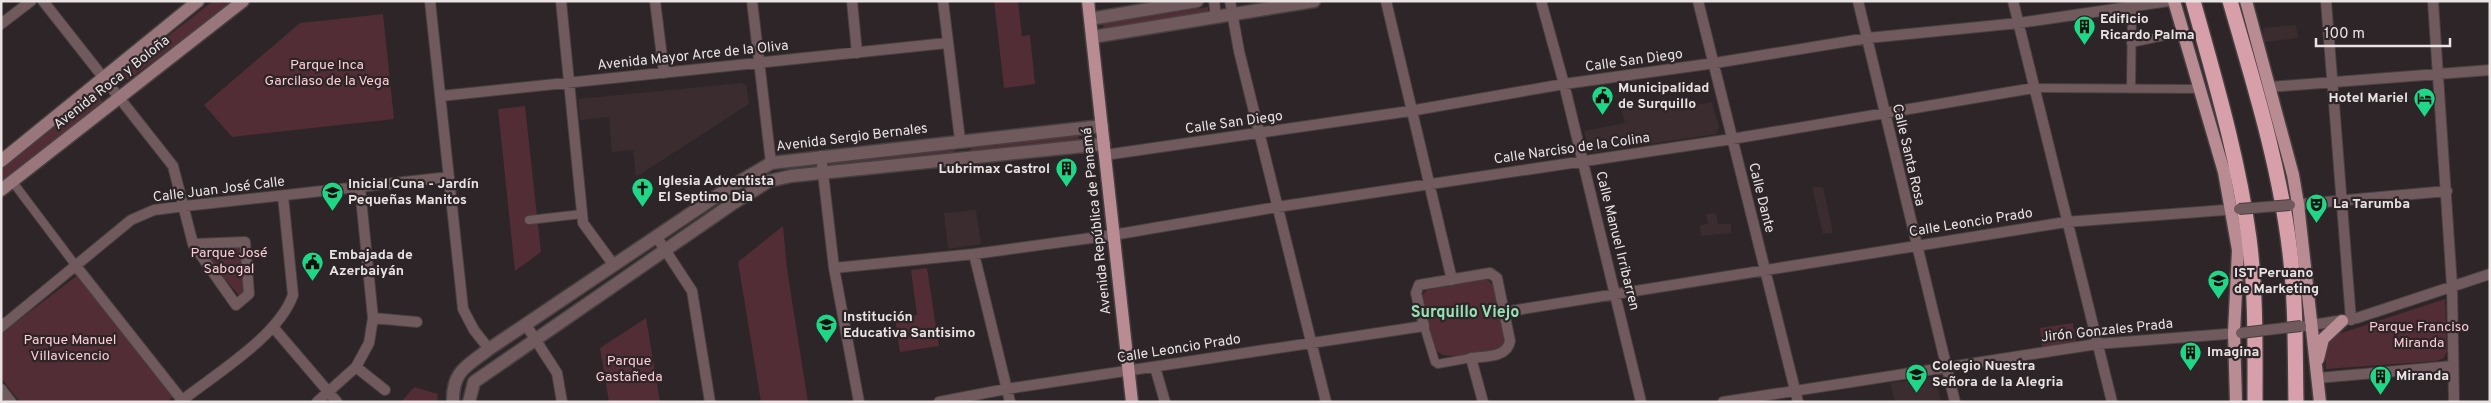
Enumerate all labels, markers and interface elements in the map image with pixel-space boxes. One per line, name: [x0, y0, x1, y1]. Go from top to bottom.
place label: Edificio Ricardo Palma: [2100, 11, 2195, 44]
building icon: Edificio Ricardo Palma: [2072, 15, 2096, 46]
scale bar: [2316, 15, 2450, 47]
text: 100 m: [2324, 25, 2365, 44]
street label: Avenida Roca y Boloña: [51, 32, 173, 134]
street label: Avenida Mayor Arce de la Oliva: [597, 38, 789, 74]
street label: Calle San Diego: [1584, 46, 1684, 76]
park label: Parque Inca Garcilaso de la Vega: [265, 57, 389, 90]
place label: Municipalidad de Surquillo: [1618, 80, 1709, 113]
public building icon: Municipalidad de Surquillo: [1590, 84, 1614, 115]
hotel icon: Hotel Mariel: [2412, 86, 2436, 117]
place label: Hotel Mariel: [2328, 90, 2408, 107]
street label: Calle Santa Rosa: [1888, 102, 1928, 208]
street label: Calle San Diego: [1184, 108, 1284, 138]
street label: Avenida Sergio Bernales: [775, 120, 929, 156]
street label: Avenida República de Panamá: [1079, 127, 1115, 315]
street label: Calle Narciso de la Colina: [1493, 130, 1651, 168]
building icon: Lubrimax Castrol: [1054, 157, 1078, 188]
place label: Lubrimax Castrol: [939, 161, 1050, 178]
street label: Calle Dante: [1744, 161, 1778, 235]
street label: Calle Manuel Irribarren: [1591, 170, 1643, 312]
street label: Calle Juan José Calle: [152, 173, 286, 207]
place label: Iglesia Adventista El Septimo Dia: [658, 173, 774, 206]
place label: Inicial Cuna - Jardín Pequeñas Manitos: [348, 176, 479, 209]
church icon: Iglesia Adventista El Septimo Dia: [630, 177, 654, 208]
school or university icon: Inicial Cuna - Jardín Pequeñas Manitos: [320, 180, 344, 211]
theatre icon: La Tarumba: [2305, 192, 2329, 223]
place label: La Tarumba: [2333, 196, 2410, 213]
street label: Calle Leoncio Prado: [1908, 205, 2034, 241]
park label: Parque José Sabogal: [191, 245, 267, 278]
place label: Embajada de Azerbaiyán: [329, 247, 413, 280]
public building icon: Embajada de Azerbaiyán: [301, 251, 325, 282]
place label: IST Peruano de Marketing: [2234, 265, 2319, 298]
school or university icon: IST Peruano de Marketing: [2206, 269, 2230, 300]
district label: Surquillo Viejo: [1411, 303, 1519, 323]
place label: Institución Educativa Santisimo: [843, 309, 975, 342]
school or university icon: Institución Educativa Santisimo: [815, 313, 839, 344]
street label: Jirón Gonzales Prada: [2040, 316, 2174, 346]
park label: Parque Franciso Miranda: [2369, 319, 2469, 352]
street label: Calle Leoncio Prado: [1116, 331, 1242, 367]
park label: Parque Manuel Villavicencio: [24, 332, 116, 365]
building icon: Imagina: [2179, 340, 2203, 371]
place label: Imagina: [2207, 344, 2259, 361]
park label: Parque Gastañeda: [595, 353, 663, 386]
place label: Colegio Nuestra Señora de la Alegria: [1932, 358, 2063, 391]
school or university icon: Colegio Nuestra Señora de la Alegria: [1904, 362, 1928, 393]
building icon: Miranda: [2368, 364, 2392, 395]
place label: Miranda: [2396, 368, 2449, 385]

